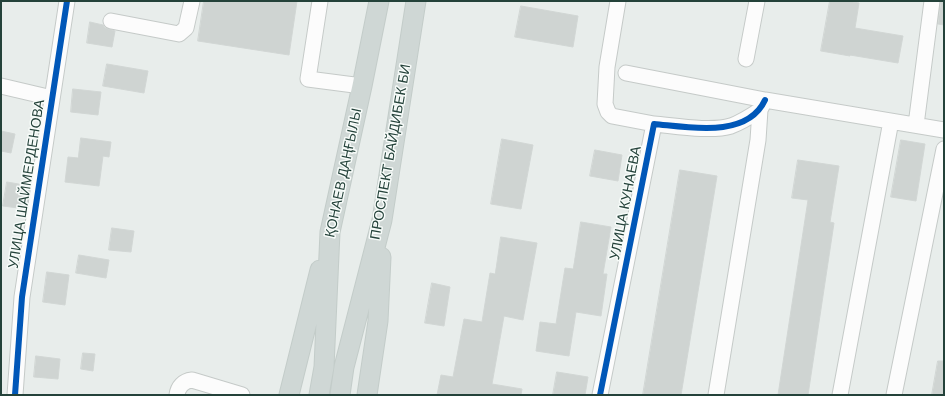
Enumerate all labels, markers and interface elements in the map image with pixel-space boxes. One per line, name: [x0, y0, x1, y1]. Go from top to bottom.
street label: ПРОСПЕКТ БАЙДИБЕК БИ: [367, 63, 415, 241]
street label: УЛИЦА ШАЙМЕРДЕНОВА: [5, 98, 49, 270]
street label: ҚОНАЕВ ДАҢҒЫЛЫ: [322, 107, 366, 239]
street label: УЛИЦА КУНАЕВА: [607, 145, 645, 261]

